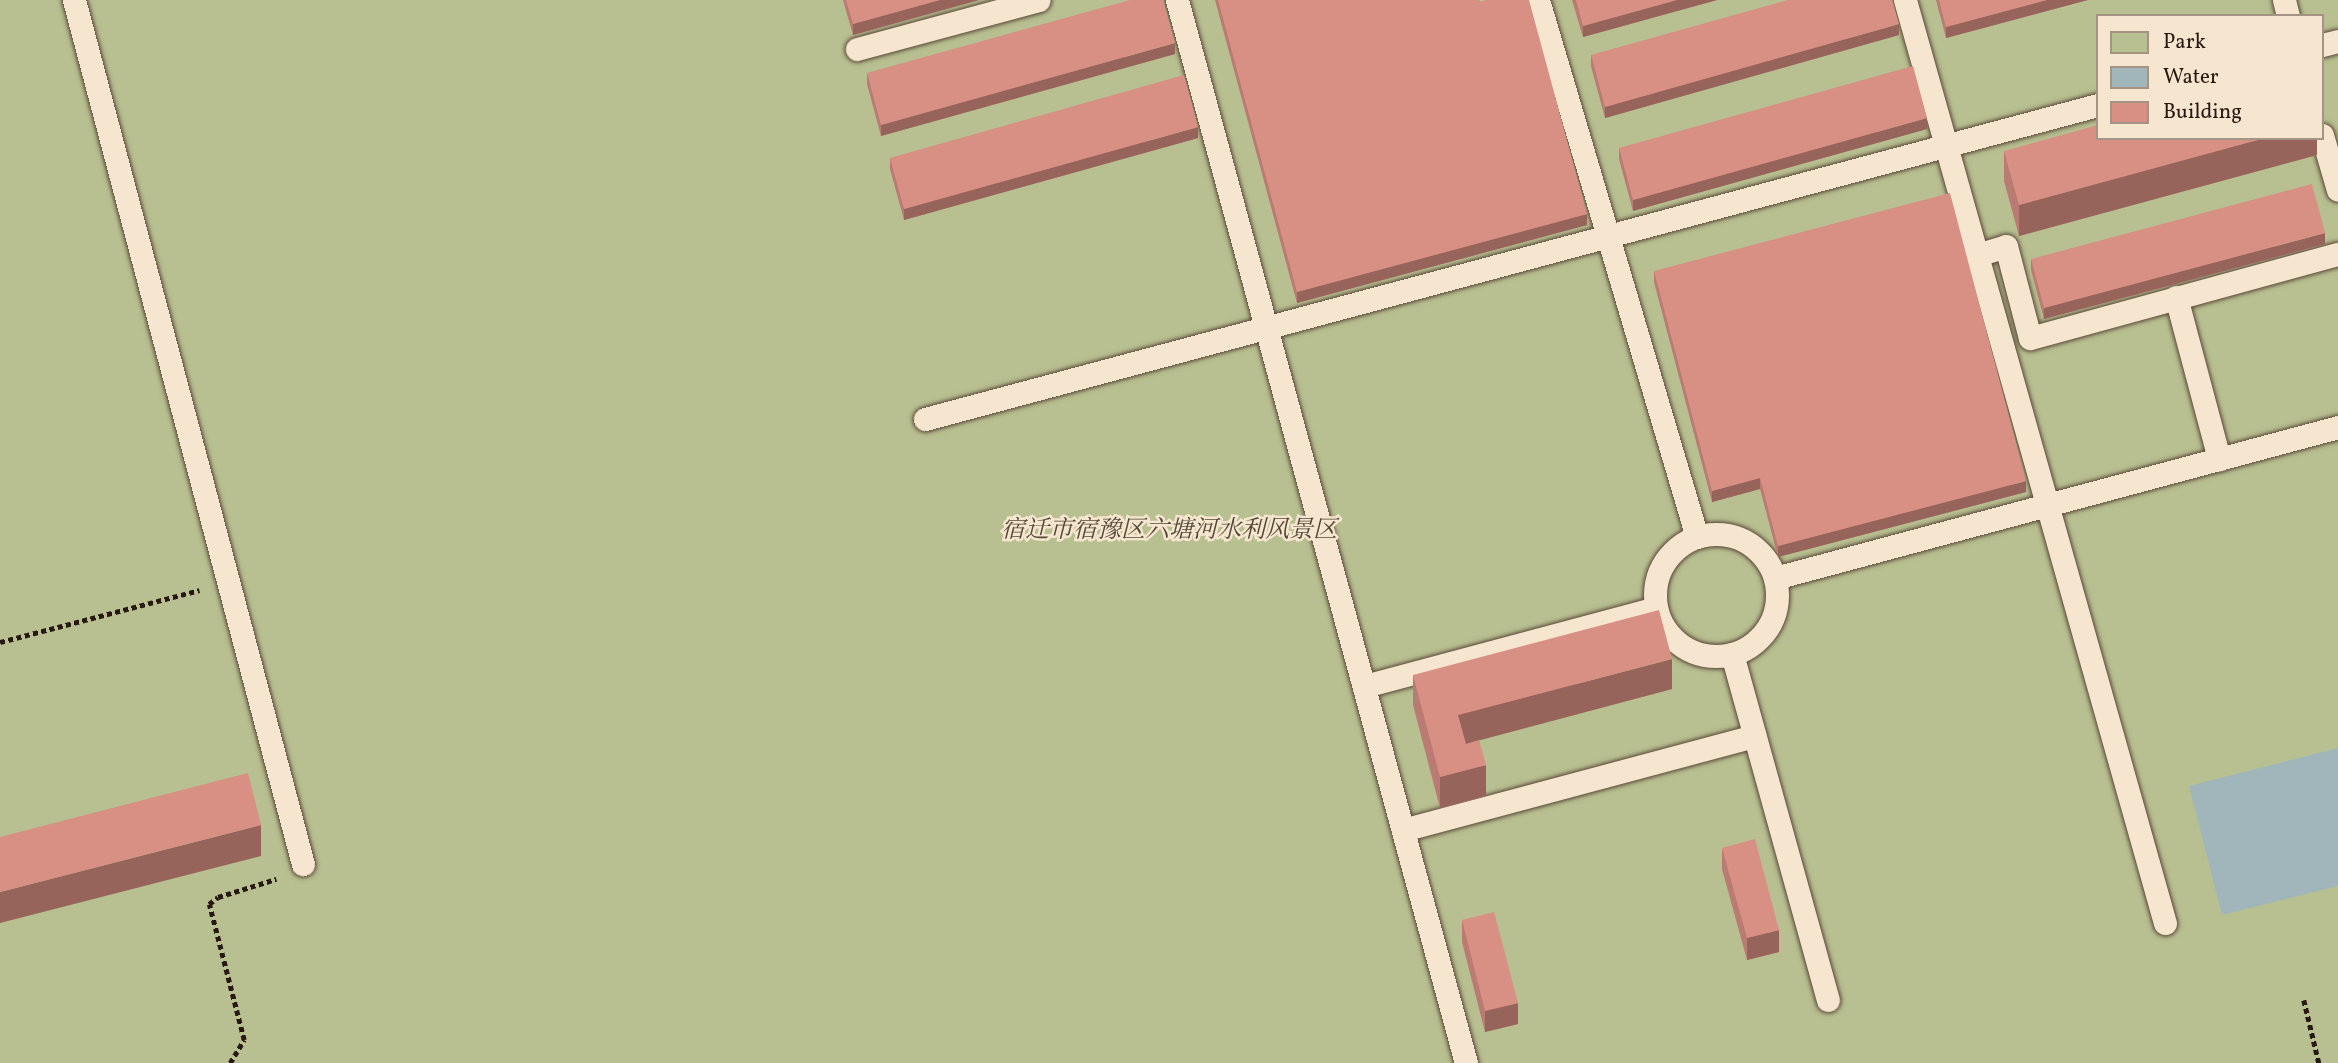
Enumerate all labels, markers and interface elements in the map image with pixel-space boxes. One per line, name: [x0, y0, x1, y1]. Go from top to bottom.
legend: [2096, 14, 2324, 140]
text: Park: [2163, 28, 2206, 57]
text: Water: [2163, 63, 2219, 92]
text: Building: [2163, 98, 2242, 127]
park label: 宿迁市宿豫区六塘河水利风景区: [1001, 518, 1337, 546]

